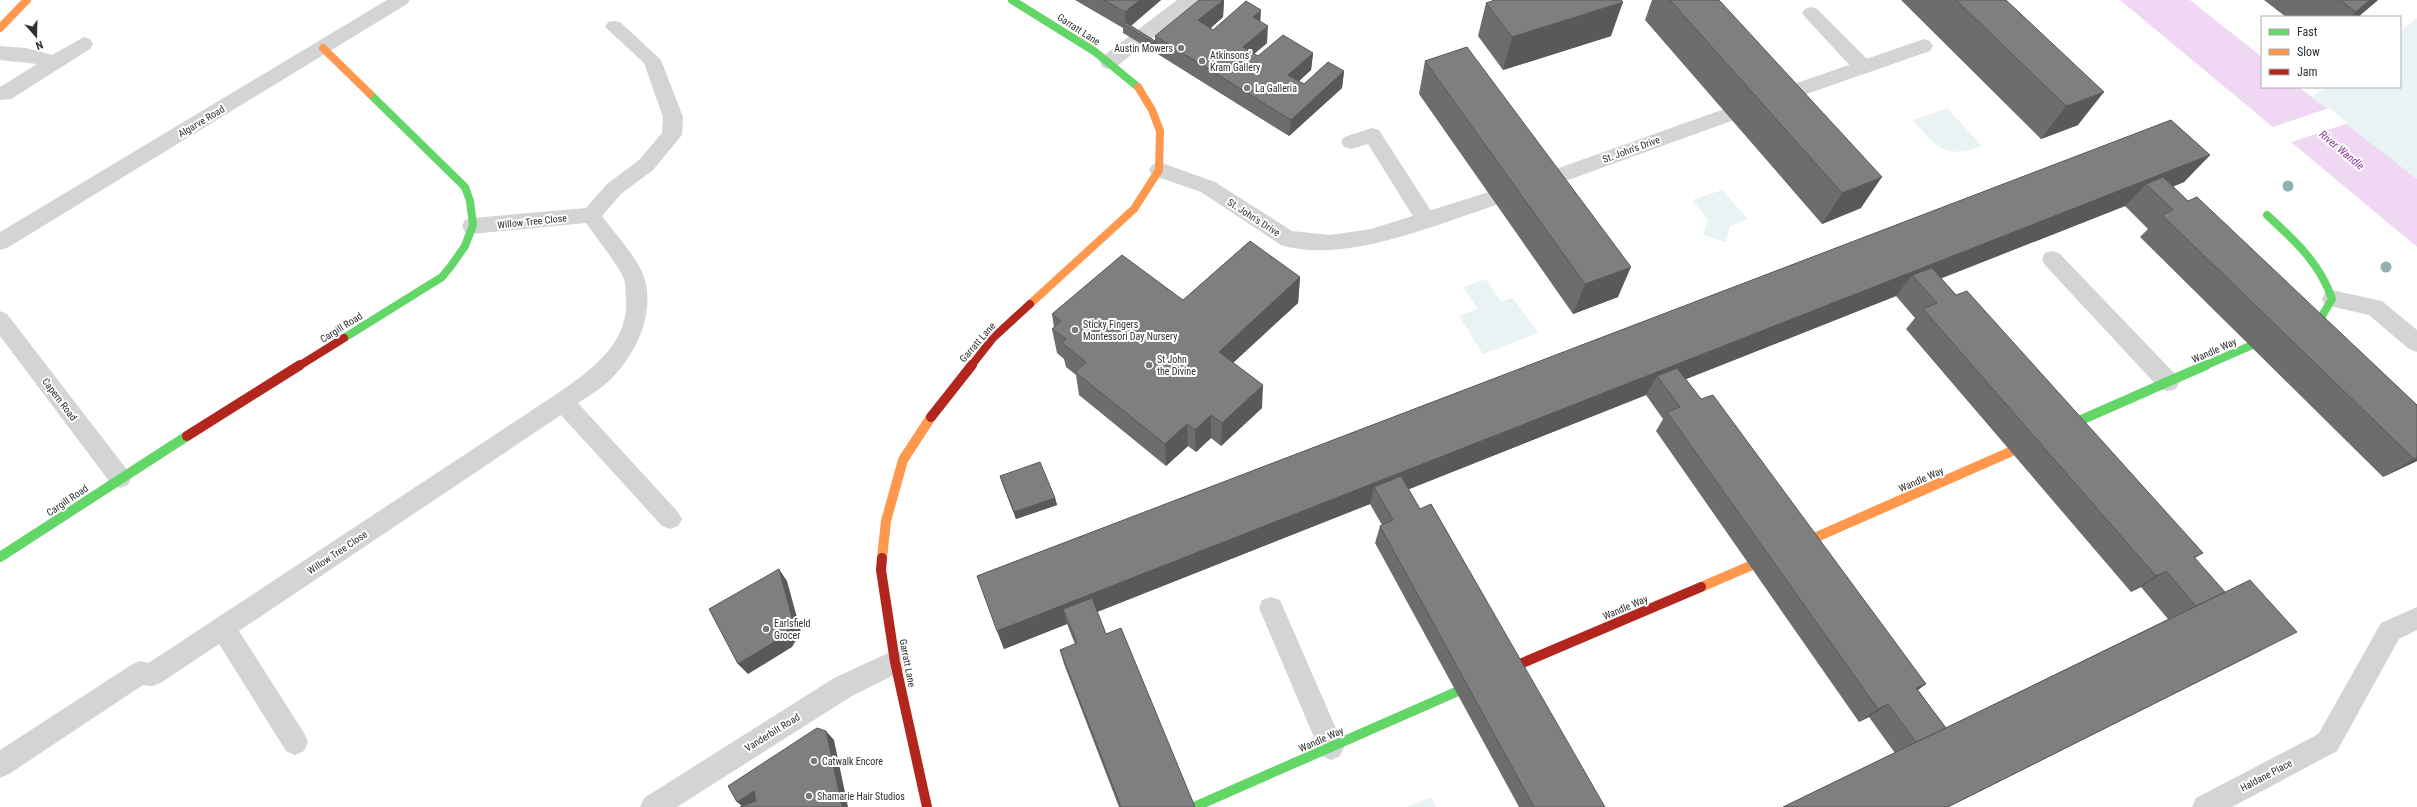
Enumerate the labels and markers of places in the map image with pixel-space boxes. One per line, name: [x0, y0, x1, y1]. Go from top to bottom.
place label: Austin Mowers: [1114, 43, 1173, 54]
marker: Austin Mowers: [1176, 43, 1186, 53]
place label: Atkinsons' Kram Gallery: [1210, 50, 1260, 73]
marker: Atkinsons' Kram Gallery: [1197, 56, 1207, 66]
marker: La Galleria: [1242, 83, 1252, 93]
place label: La Galleria: [1255, 83, 1297, 94]
place label: Sticky Fingers Montessori Day Nursery: [1083, 319, 1177, 342]
marker: Sticky Fingers Montessori Day Nursery: [1070, 325, 1080, 335]
place label: St John the Divine: [1157, 354, 1196, 377]
marker: St John the Divine: [1144, 360, 1154, 370]
place label: Earlsfield Grocer: [774, 618, 811, 641]
marker: Earlsfield Grocer: [761, 624, 771, 634]
marker: Catwalk Encore: [809, 756, 819, 766]
place label: Catwalk Encore: [822, 756, 883, 767]
marker: Shamarie Hair Studios: [804, 791, 814, 801]
place label: Shamarie Hair Studios: [817, 791, 905, 802]

